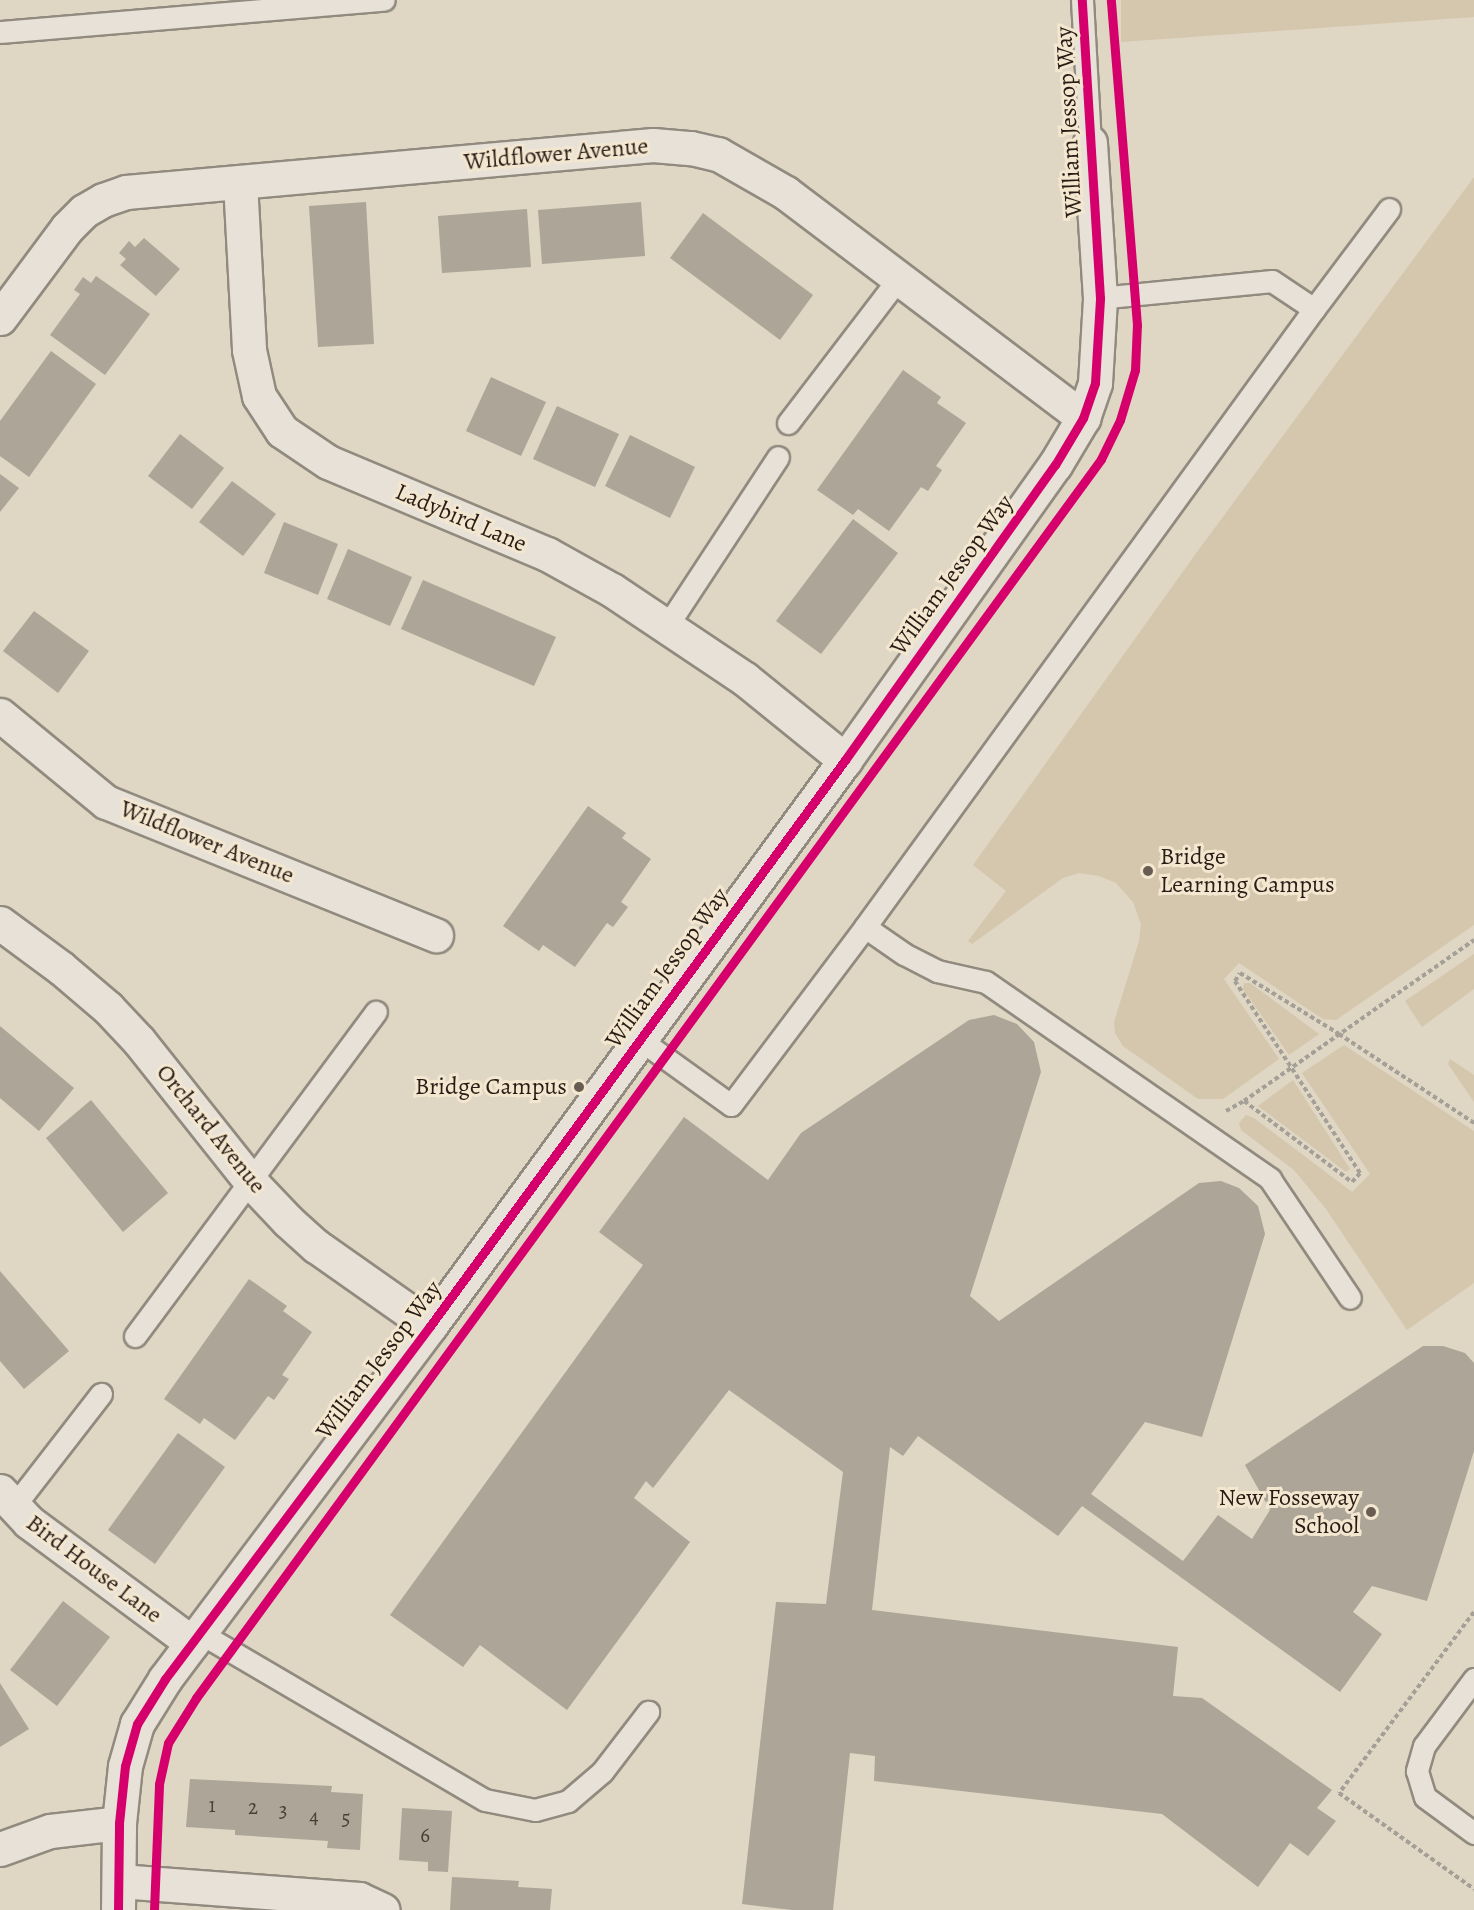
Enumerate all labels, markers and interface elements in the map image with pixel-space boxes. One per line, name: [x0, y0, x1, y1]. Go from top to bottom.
street label: William Jessop Way: [1050, 26, 1088, 218]
street label: Wildflower Avenue: [463, 132, 649, 176]
street label: Ladybird Lane: [391, 477, 531, 559]
street label: William Jessop Way: [884, 489, 1020, 661]
street label: Wildflower Avenue: [116, 794, 298, 890]
place label: Bridge Learning Campus: [1160, 843, 1335, 899]
marker: Bridge Learning Campus: [1141, 864, 1155, 878]
street label: William Jessop Way: [599, 882, 735, 1054]
street label: Orchard Avenue: [150, 1059, 272, 1199]
place label: Bridge Campus: [415, 1073, 567, 1101]
marker: Bridge Campus: [572, 1080, 586, 1094]
street label: William Jessop Way: [310, 1275, 448, 1445]
place label: New Fosseway School: [1219, 1484, 1359, 1540]
marker: New Fosseway School: [1364, 1505, 1378, 1519]
street label: Bird House Lane: [20, 1509, 168, 1629]
house number: 1: [208, 1792, 216, 1818]
house number: 2: [248, 1794, 258, 1820]
house number: 3: [279, 1797, 287, 1823]
house number: 4: [309, 1803, 319, 1829]
house number: 5: [341, 1805, 351, 1831]
house number: 6: [420, 1822, 430, 1848]

